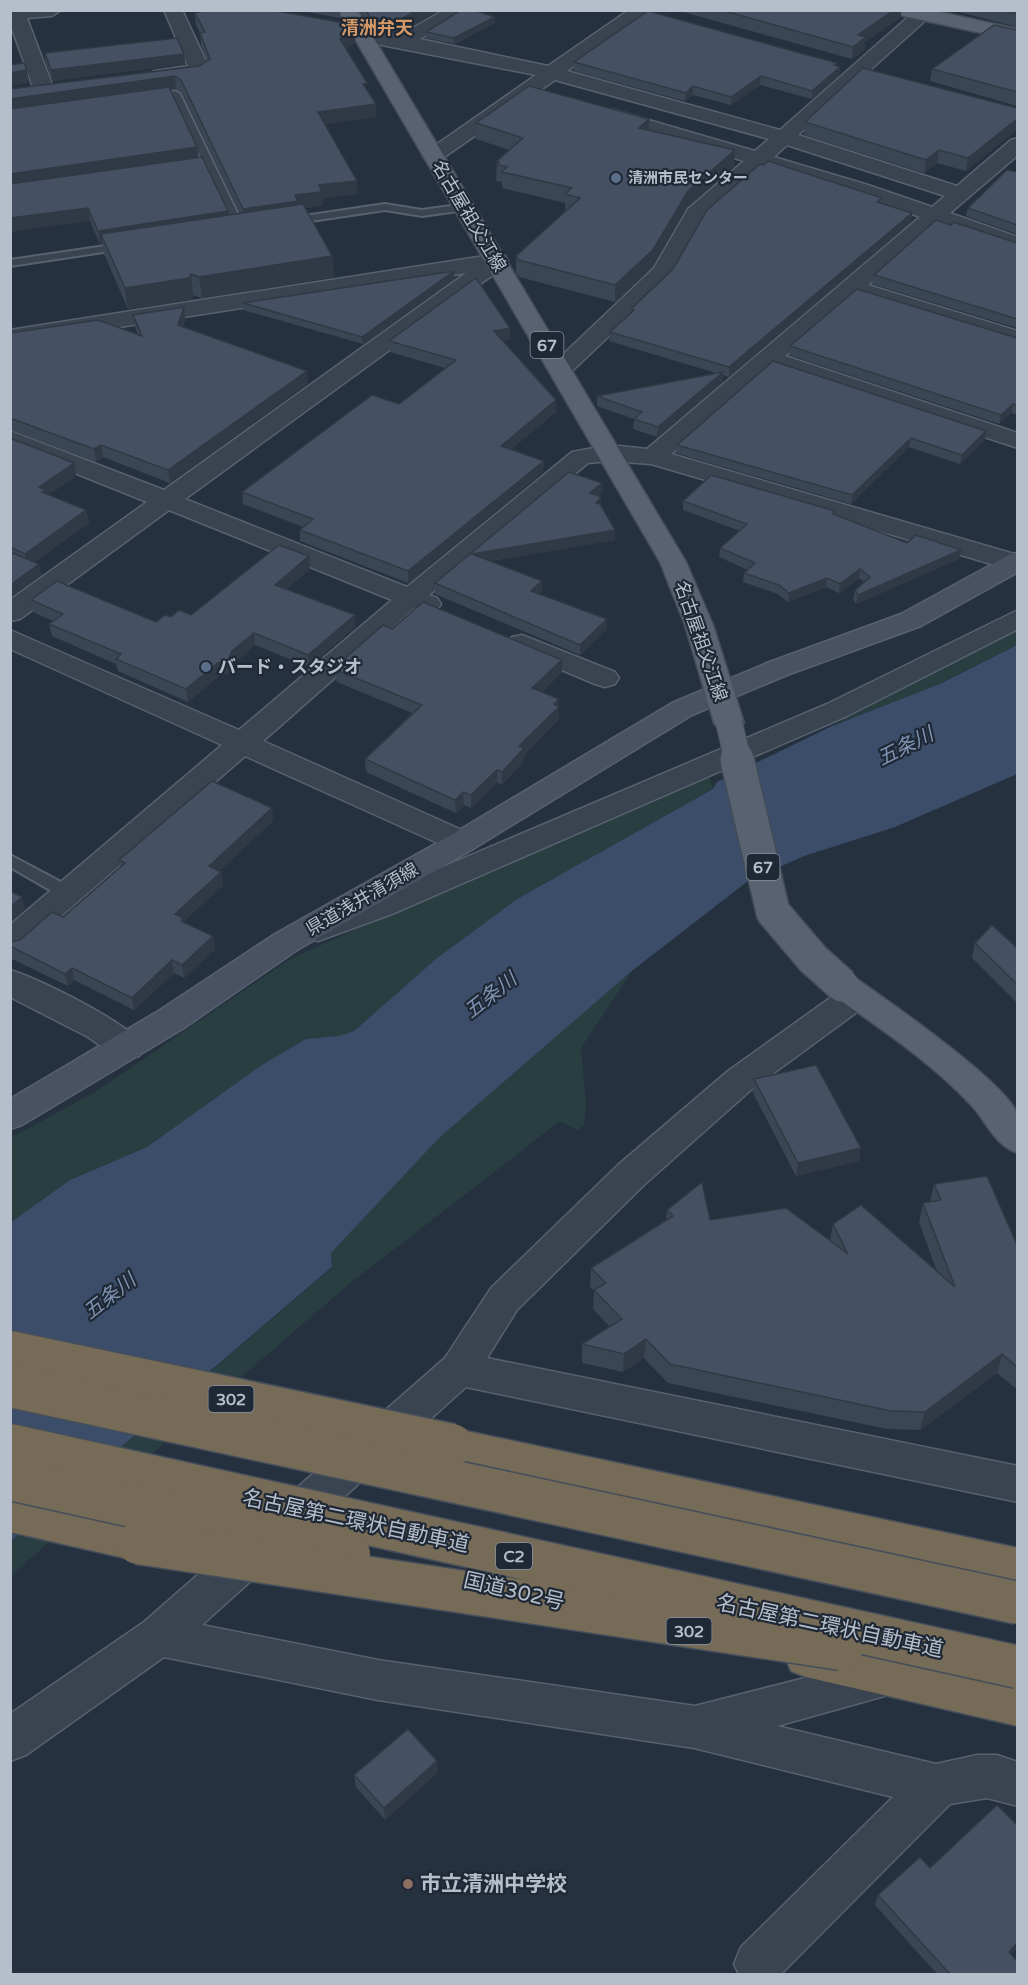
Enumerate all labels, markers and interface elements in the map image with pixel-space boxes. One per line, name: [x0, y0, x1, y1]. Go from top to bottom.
district label: 清洲弁天: [341, 17, 413, 39]
street label: 名古屋祖父江線: [427, 156, 511, 276]
place label: 清洲市民センター: [628, 169, 748, 187]
marker: 清洲市民センター: [609, 171, 623, 185]
road number: 67: [530, 332, 564, 358]
street label: 名古屋祖父江線: [670, 578, 732, 704]
place label: バード・スタジオ: [218, 656, 362, 678]
marker: バード・スタジオ: [199, 660, 213, 674]
water label: 五条川: [873, 722, 939, 771]
road number: 67: [746, 854, 780, 880]
street label: 県道浅井清須線: [302, 858, 422, 940]
water label: 五条川: [460, 967, 523, 1024]
water label: 五条川: [79, 1268, 142, 1325]
road number: 302: [208, 1386, 254, 1412]
street label: 名古屋第二環状自動車道: [240, 1485, 471, 1558]
road number: C2: [496, 1543, 532, 1569]
street label: 国道302号: [461, 1568, 567, 1615]
street label: 名古屋第二環状自動車道: [714, 1590, 945, 1663]
road number: 302: [666, 1618, 712, 1644]
place label: 市立清洲中学校: [420, 1872, 567, 1897]
marker: 市立清洲中学校: [401, 1877, 415, 1891]

